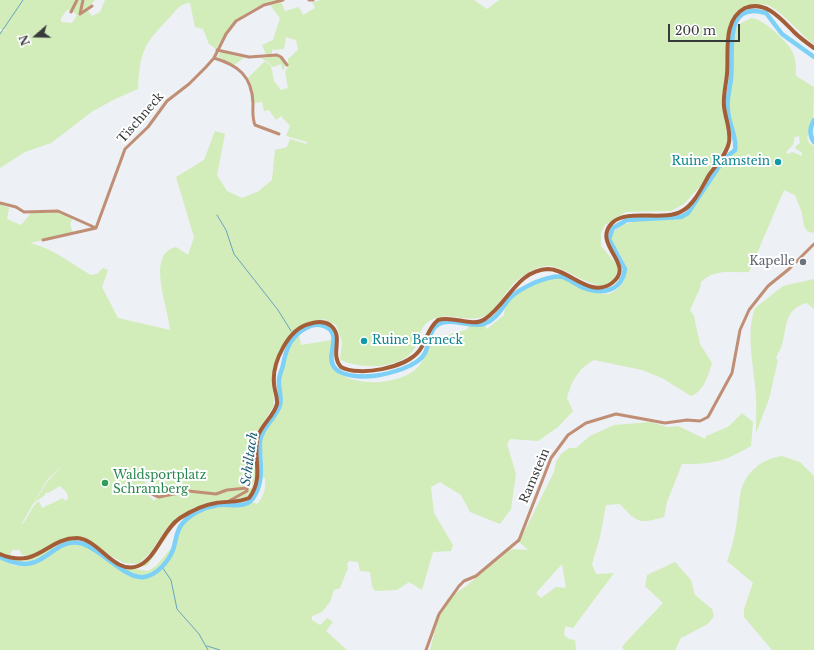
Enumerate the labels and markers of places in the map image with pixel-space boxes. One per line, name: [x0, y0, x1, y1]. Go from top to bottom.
place label: Ruine Ramstein: [672, 155, 770, 169]
marker: Ruine Ramstein: [773, 157, 783, 167]
place label: Kapelle: [749, 255, 795, 269]
marker: Kapelle: [798, 257, 808, 267]
place label: Ruine Berneck: [372, 334, 463, 348]
marker: Ruine Berneck: [359, 336, 369, 346]
place label: Waldsportplatz Schramberg: [113, 469, 206, 497]
marker: Waldsportplatz Schramberg: [100, 478, 110, 488]

